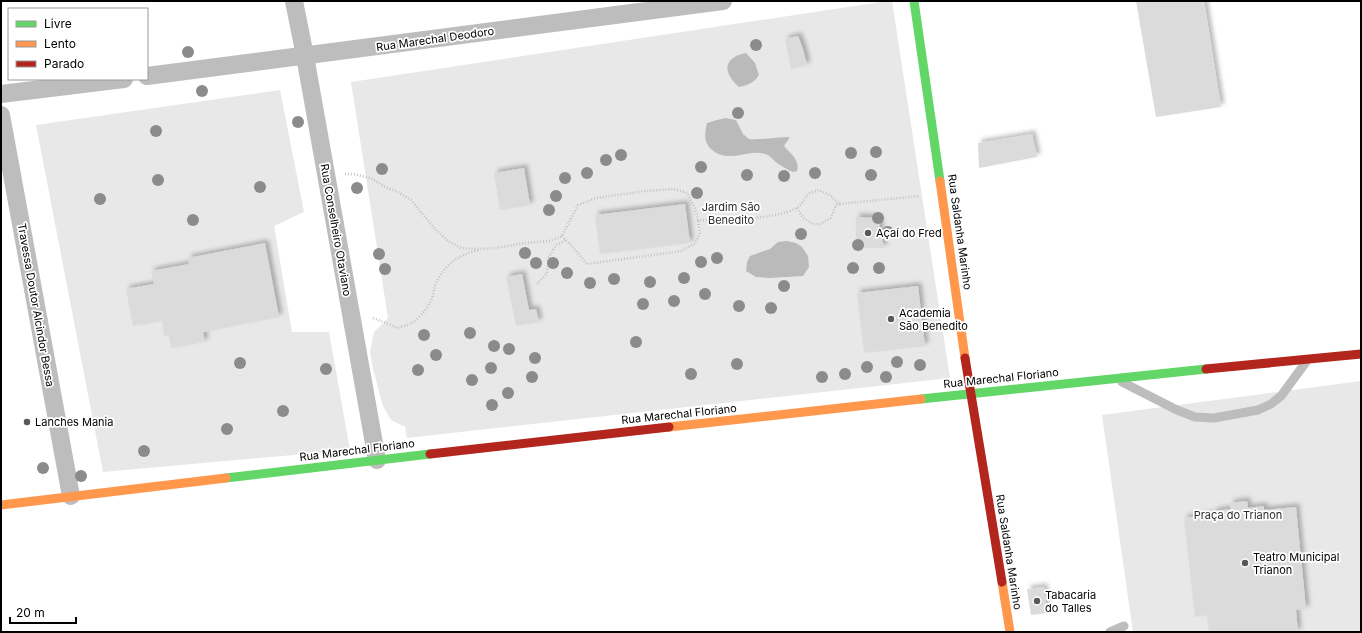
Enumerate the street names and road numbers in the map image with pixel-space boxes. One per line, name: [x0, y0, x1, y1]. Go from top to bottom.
street label: Rua Marechal Deodoro: [375, 24, 495, 54]
street label: Rua Conselheiro Otaviano: [317, 163, 355, 298]
street label: Rua Saldanha Marinho: [945, 173, 975, 291]
street label: Travessa Doutor Alcindor Bessa: [15, 222, 57, 388]
street label: Rua Marechal Floriano: [943, 365, 1060, 391]
street label: Rua Marechal Floriano: [621, 401, 738, 427]
street label: Rua Marechal Floriano: [299, 436, 416, 464]
street label: Rua Saldanha Marinho: [993, 493, 1025, 611]

